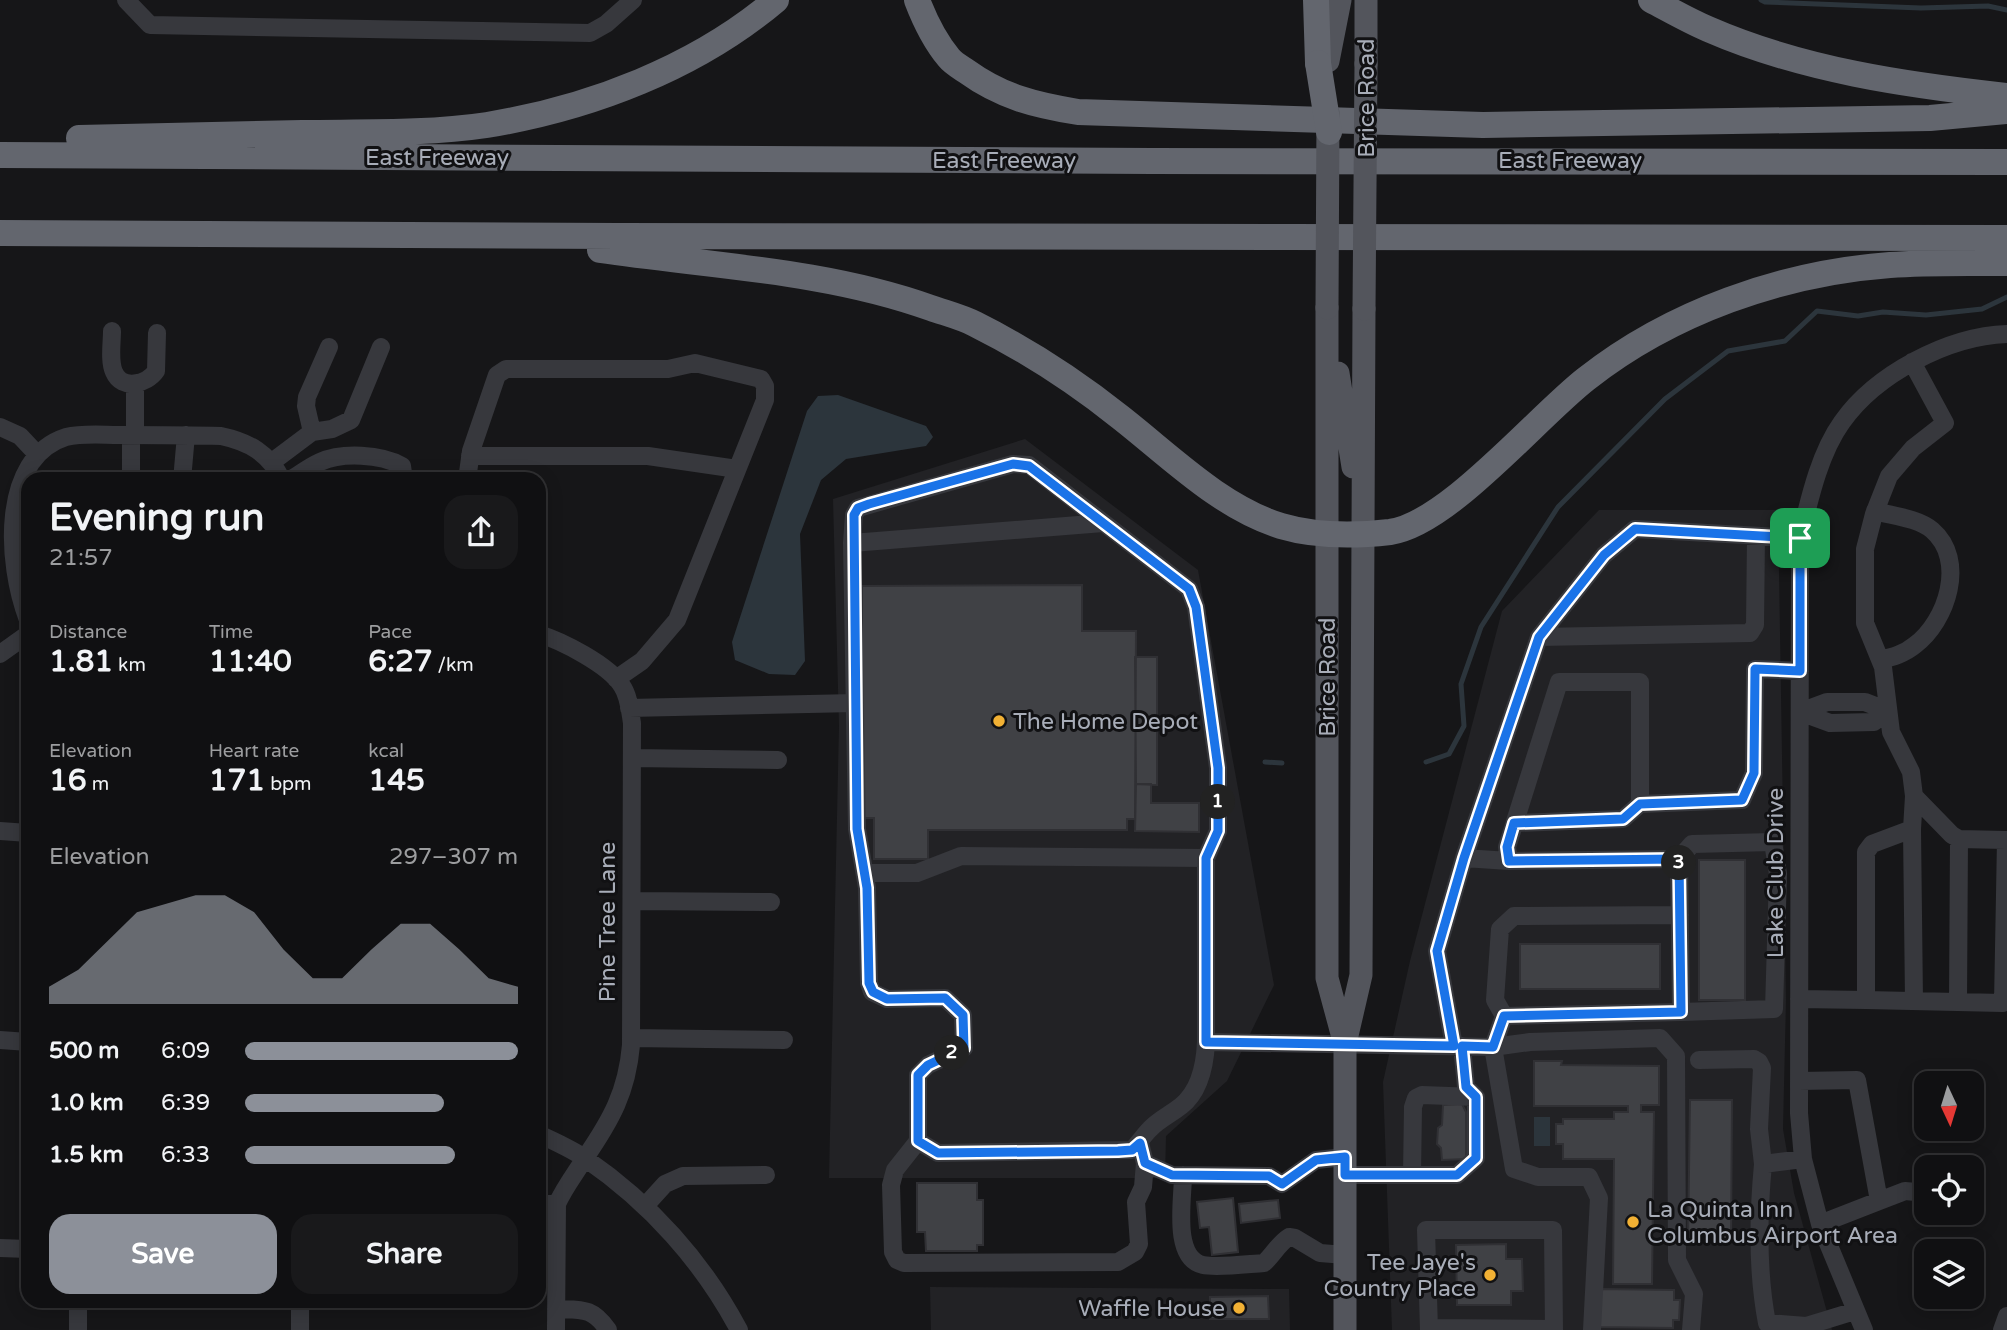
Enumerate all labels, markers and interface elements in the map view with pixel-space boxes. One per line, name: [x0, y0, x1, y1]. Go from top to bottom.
street label: Brice Road: [1353, 38, 1381, 158]
street label: East Freeway: [365, 144, 509, 172]
street label: East Freeway: [932, 147, 1076, 175]
street label: East Freeway: [1498, 147, 1642, 175]
text: Evening run: [49, 495, 264, 541]
button: share: [444, 495, 518, 569]
pin: [1770, 508, 1830, 568]
icon: arrive: [1781, 519, 1819, 557]
text: 21:57: [49, 544, 113, 572]
street label: Brice Road: [1314, 617, 1342, 737]
text: Distance: [49, 621, 127, 643]
text: Time: [209, 621, 253, 643]
text: Pace: [368, 621, 412, 643]
text: 1.81: [49, 643, 113, 680]
text: 11:40: [209, 643, 292, 680]
text: 6:27: [368, 643, 433, 680]
text: km: [113, 654, 146, 676]
text: /km: [433, 654, 474, 676]
place label: The Home Depot: [1013, 708, 1198, 736]
marker: The Home Depot: [991, 713, 1007, 729]
text: Elevation: [49, 740, 132, 762]
text: Heart rate: [209, 740, 299, 762]
text: kcal: [368, 740, 404, 762]
text: 16: [49, 762, 87, 799]
text: 171: [209, 762, 265, 799]
text: 145: [368, 762, 425, 799]
text: m: [87, 773, 109, 795]
text: bpm: [265, 773, 312, 795]
pin: 1: [1200, 784, 1236, 820]
street label: Lake Club Drive: [1762, 788, 1790, 958]
text: 1: [1212, 790, 1223, 812]
street label: Pine Tree Lane: [594, 842, 622, 1002]
text: Elevation: [49, 843, 150, 871]
text: 297–307 m: [389, 843, 518, 871]
pin: 3: [1662, 846, 1696, 880]
text: 3: [1673, 851, 1684, 873]
pin: 2: [934, 1036, 970, 1070]
text: 500 m: [49, 1037, 119, 1065]
text: 6:09: [161, 1037, 210, 1065]
text: 2: [946, 1041, 957, 1063]
north arrow: [1914, 1071, 1984, 1141]
map controls: [1914, 1071, 1984, 1309]
text: 1.0 km: [49, 1089, 124, 1117]
text: 6:39: [161, 1089, 210, 1117]
text: 1.5 km: [49, 1141, 124, 1169]
text: 6:33: [161, 1141, 210, 1169]
button: locate: [1914, 1155, 1984, 1225]
place label: La Quinta Inn Columbus Airport Area: [1647, 1196, 1898, 1250]
button: Save: [49, 1214, 277, 1294]
button: Share: [291, 1214, 518, 1294]
marker: La Quinta Inn Columbus Airport Area: [1625, 1214, 1641, 1230]
button: layers: [1914, 1239, 1984, 1309]
place label: Tee Jaye's Country Place: [1324, 1249, 1476, 1303]
marker: Tee Jaye's Country Place: [1482, 1267, 1498, 1283]
place label: Waffle House: [1078, 1295, 1225, 1323]
marker: Waffle House: [1231, 1300, 1247, 1316]

